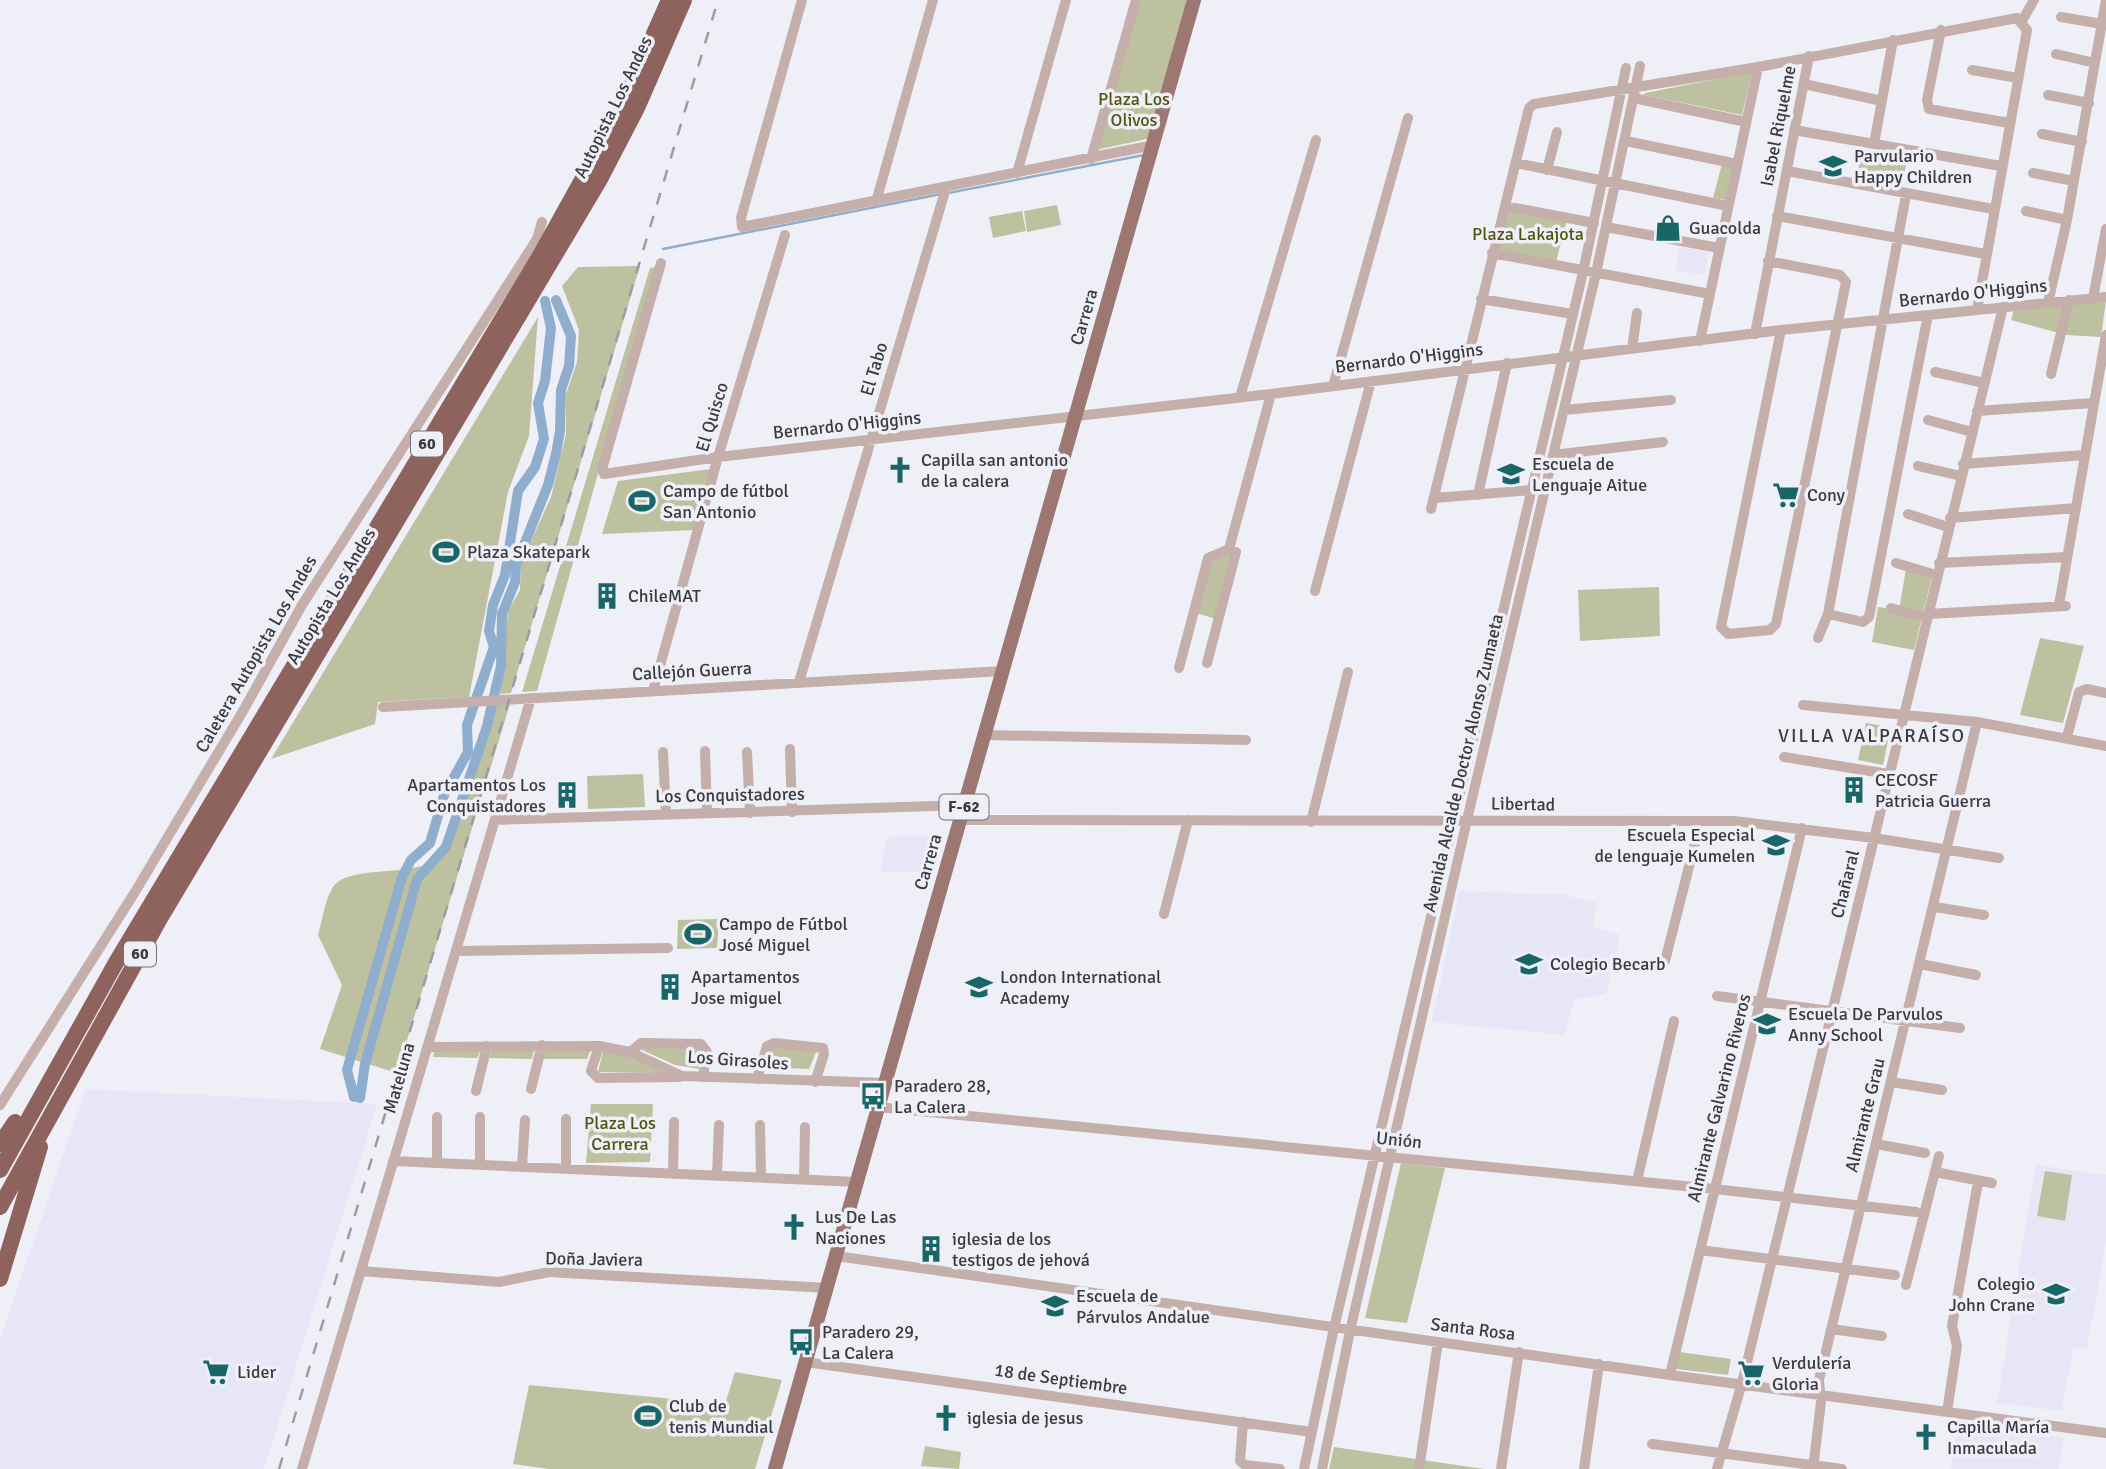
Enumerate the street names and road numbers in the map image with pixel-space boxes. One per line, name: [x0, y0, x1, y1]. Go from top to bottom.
street label: Autopista Los Andes: [569, 32, 657, 182]
street label: Isabel Riquelme: [1755, 64, 1801, 188]
street label: Bernardo O'Higgins: [1898, 274, 2048, 312]
street label: Carrera: [1066, 286, 1102, 348]
street label: Bernardo O'Higgins: [1334, 338, 1484, 378]
street label: El Tabo: [855, 340, 893, 398]
street label: El Quisco: [691, 380, 733, 454]
street label: Bernardo O'Higgins: [772, 406, 922, 444]
road number: 60: [411, 432, 443, 457]
street label: Autopista Los Andes: [282, 524, 380, 668]
street label: Caletera Autopista Los Andes: [190, 551, 322, 756]
street label: Avenida Alcalde Doctor Alonso Zumaeta: [1418, 612, 1508, 914]
street label: Callejón Guerra: [632, 657, 752, 685]
street label: Los Conquistadores: [655, 783, 805, 807]
street label: Libertad: [1491, 792, 1555, 816]
road number: F-62: [940, 794, 988, 820]
street label: Carrera: [910, 831, 946, 893]
street label: Chañaral: [1826, 848, 1864, 920]
road number: 60: [124, 942, 156, 966]
street label: Almirante Galvarino Riveros: [1682, 991, 1756, 1204]
street label: Mateluna: [378, 1040, 420, 1116]
street label: Los Girasoles: [687, 1045, 789, 1075]
street label: Almirante Grau: [1840, 1056, 1890, 1174]
street label: Unión: [1375, 1127, 1423, 1153]
street label: Doña Javiera: [545, 1247, 643, 1271]
street label: Santa Rosa: [1429, 1313, 1517, 1345]
street label: 18 de Septiembre: [993, 1359, 1129, 1399]

